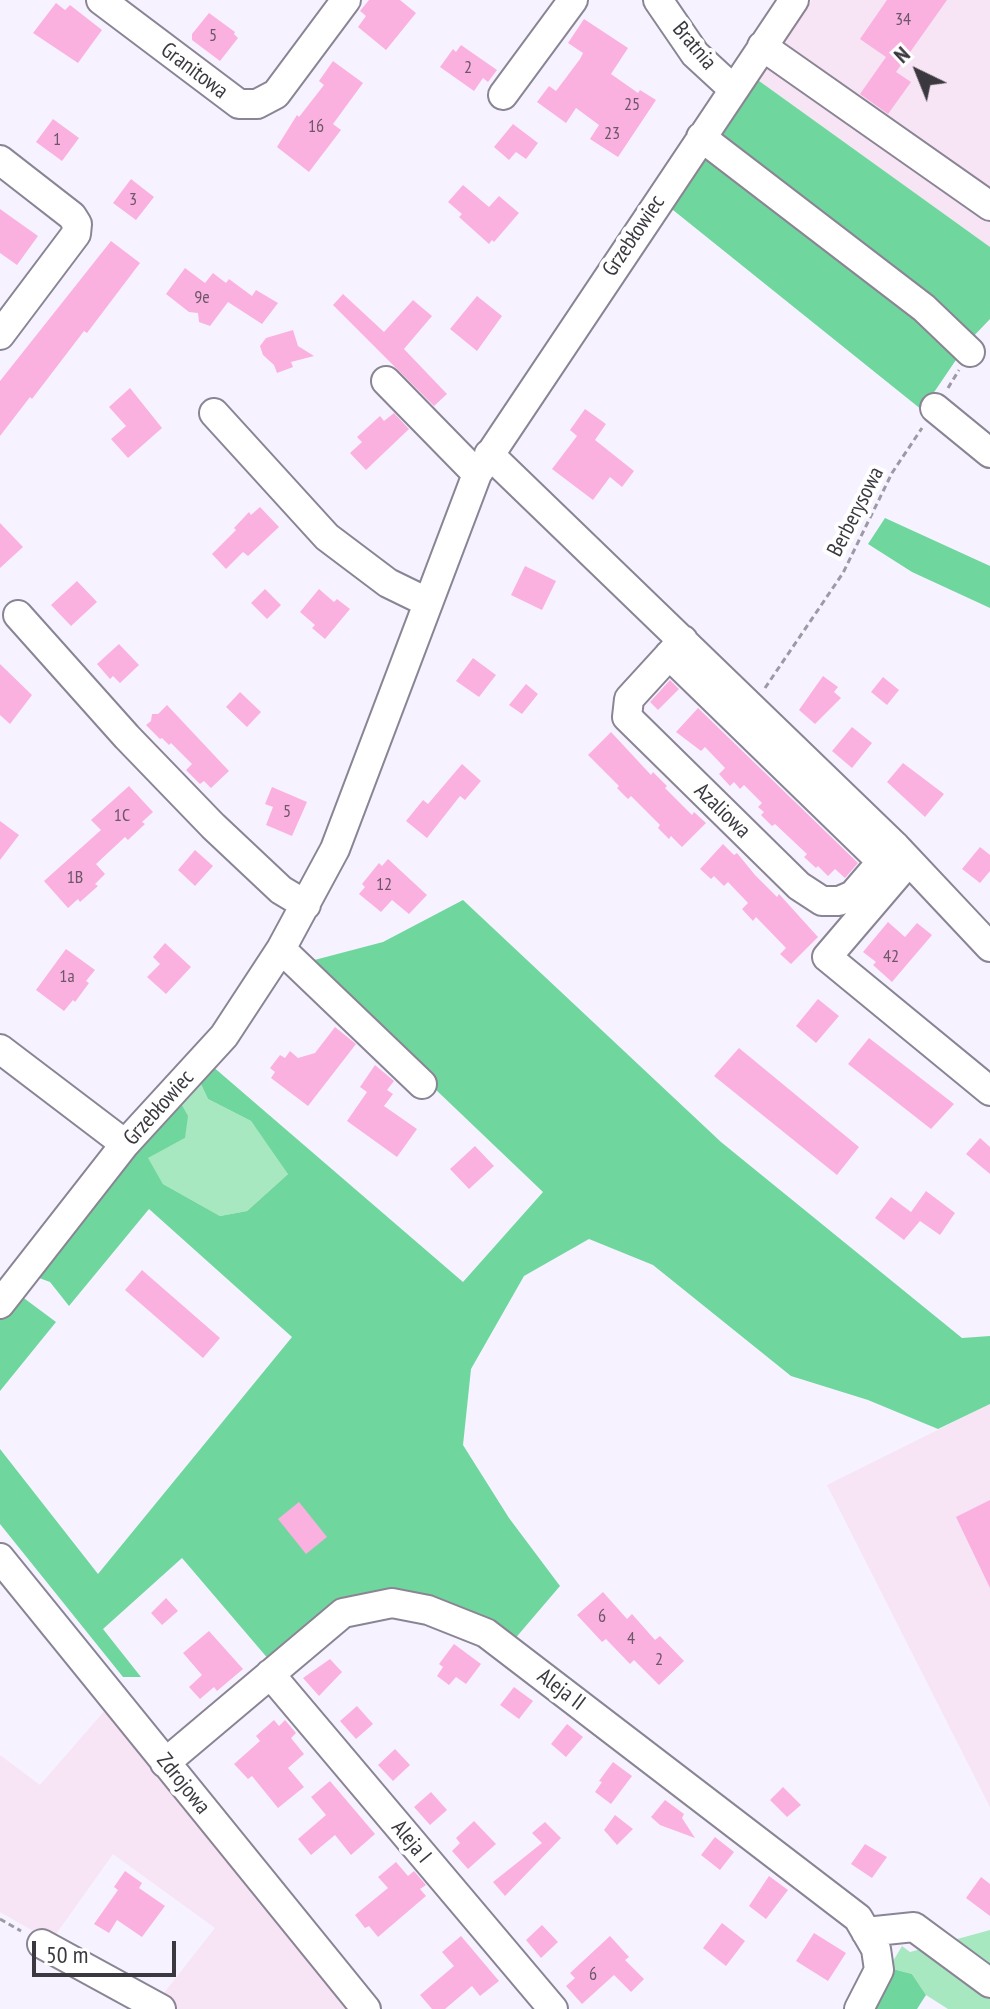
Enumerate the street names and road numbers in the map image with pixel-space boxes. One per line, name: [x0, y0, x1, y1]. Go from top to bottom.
street label: Bratnia: [666, 17, 722, 75]
street label: Granitowa: [155, 37, 233, 105]
street label: Grzebłowiec: [597, 190, 671, 282]
street label: Berberysowa: [822, 463, 890, 561]
street label: Azaliowa: [688, 778, 756, 844]
street label: Grzebłowiec: [118, 1065, 200, 1151]
street label: Aleja II: [532, 1663, 590, 1717]
street label: Zdrojowa: [151, 1748, 215, 1820]
street label: Aleja I: [385, 1815, 437, 1869]

